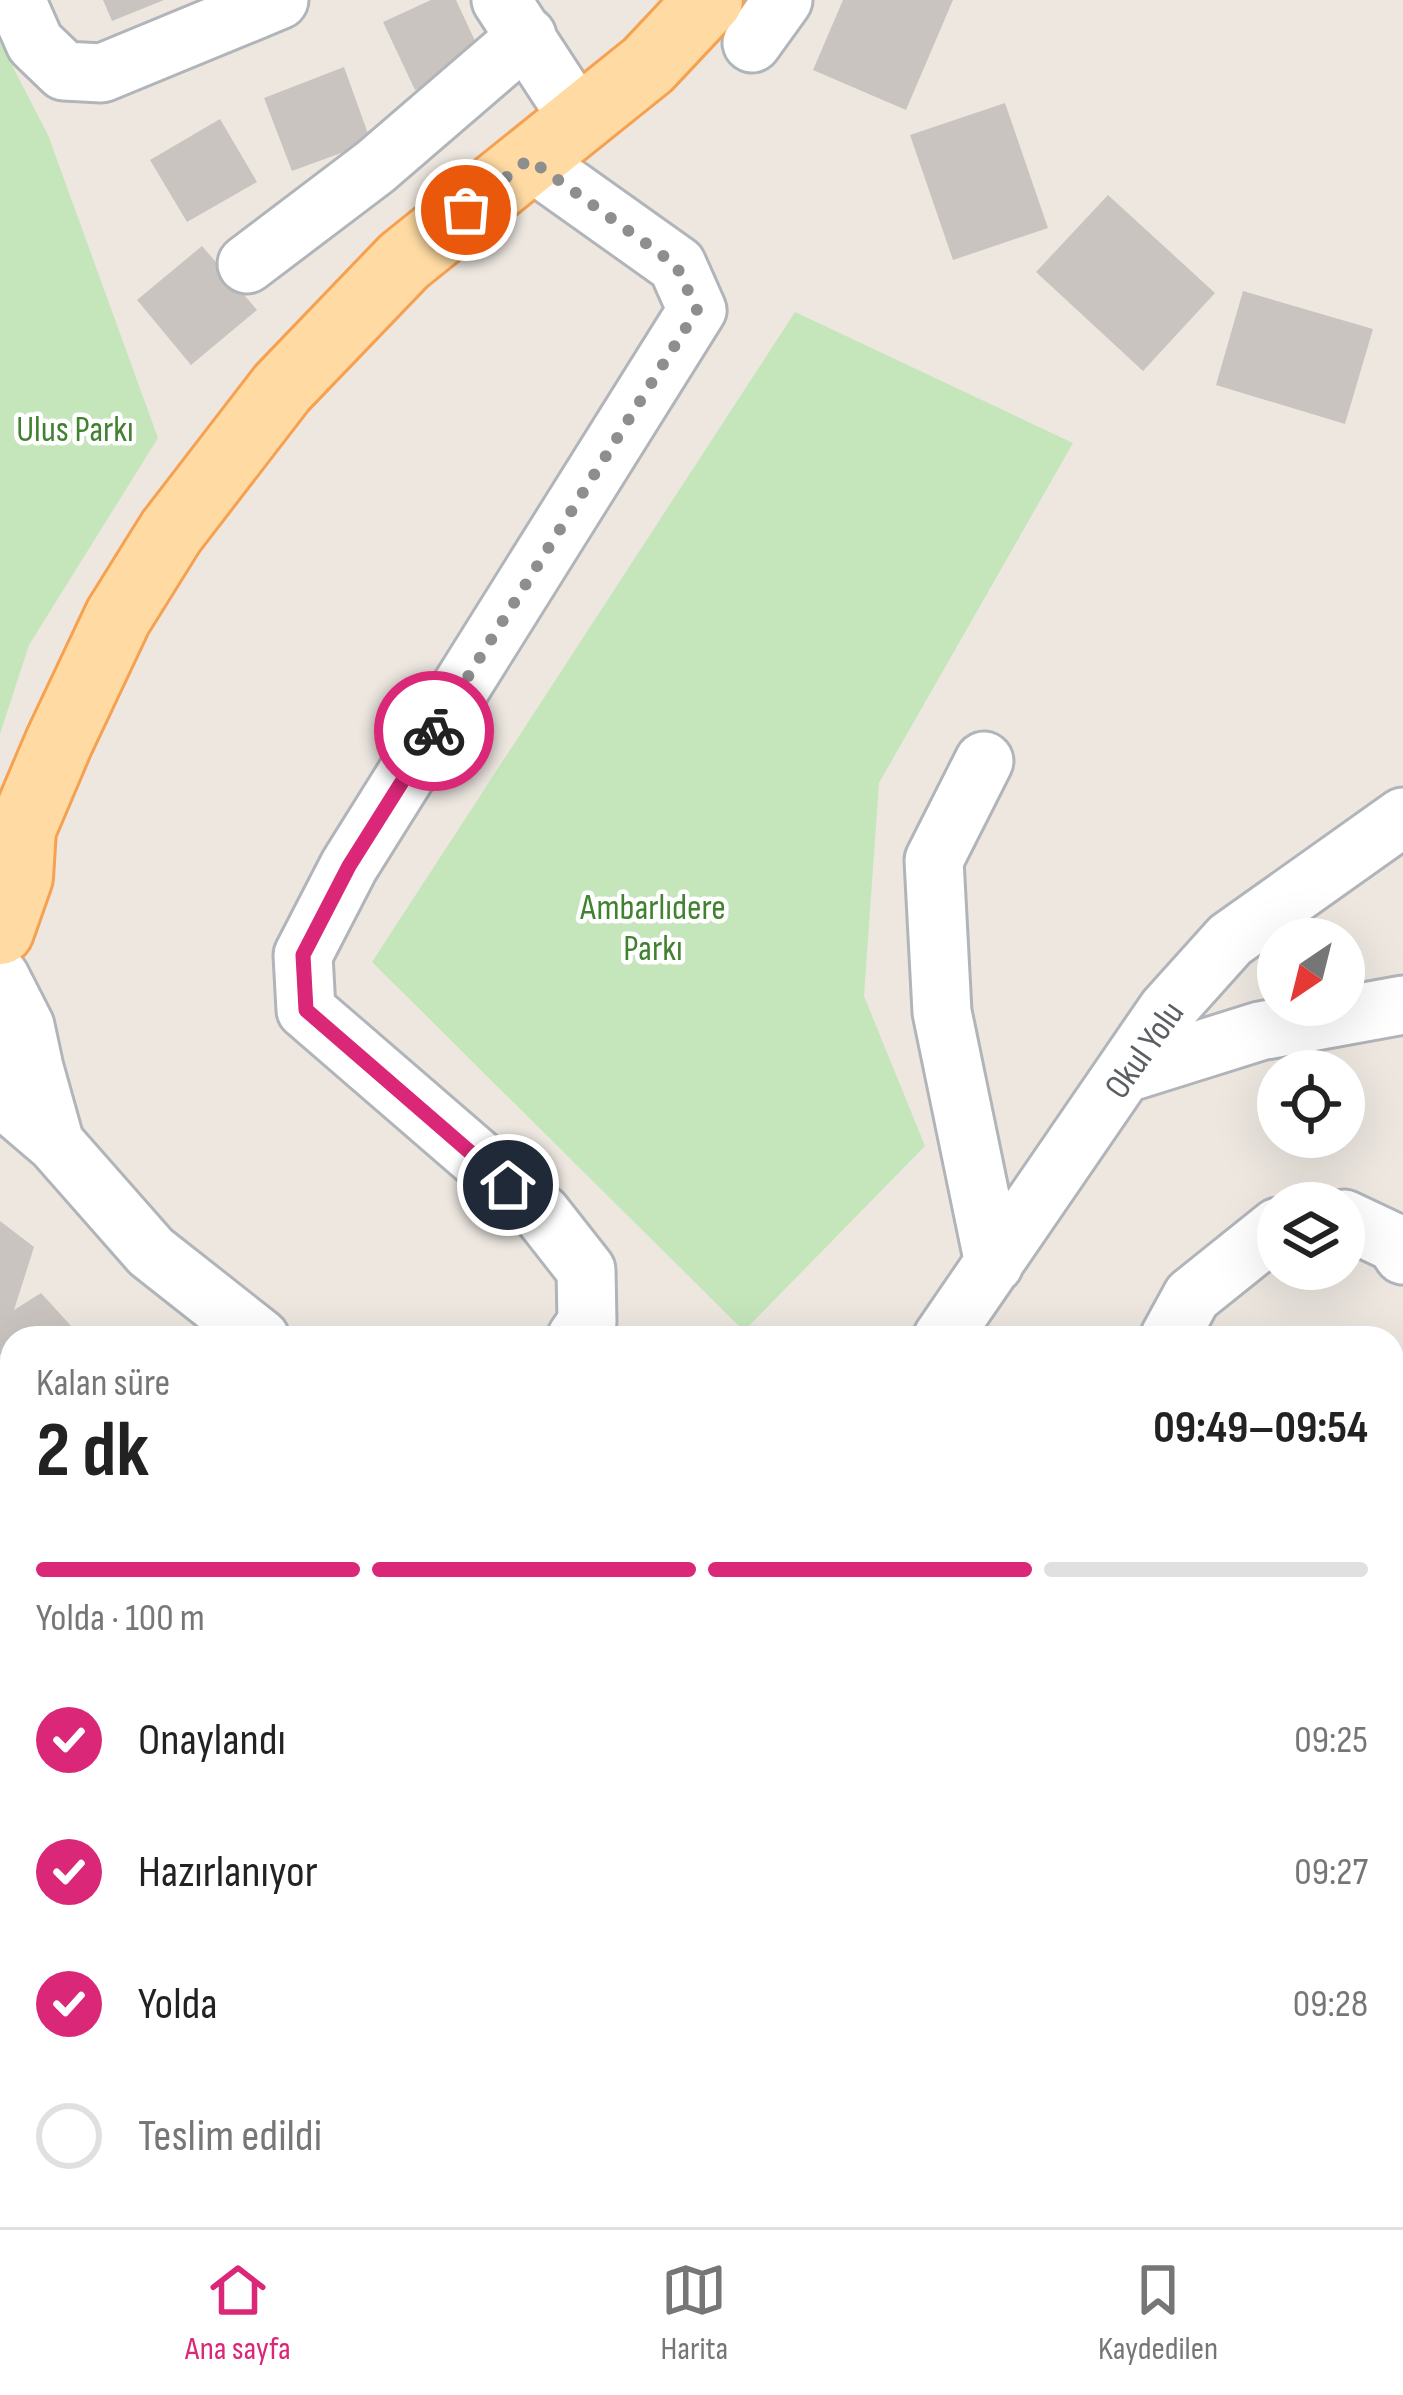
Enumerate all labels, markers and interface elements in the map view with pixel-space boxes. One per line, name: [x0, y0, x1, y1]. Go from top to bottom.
pin: [415, 159, 517, 261]
icon: bag: [433, 177, 499, 243]
park label: Ulus Parkı: [16, 409, 134, 452]
courier: [374, 671, 494, 791]
icon: bike: [401, 698, 467, 764]
park label: Ambarlıdere Parkı: [579, 887, 726, 971]
north arrow: [1257, 918, 1365, 1026]
map controls: [1257, 918, 1365, 1290]
street label: Okul Yolu: [1096, 994, 1194, 1107]
button: locate: [1257, 1050, 1365, 1158]
pin: [457, 1134, 559, 1236]
icon: home: [475, 1152, 541, 1218]
button: layers: [1257, 1182, 1365, 1290]
text: Kalan süre: [36, 1360, 170, 1407]
text: 09:49–09:54: [1153, 1401, 1368, 1456]
text: 2 dk: [36, 1405, 149, 1498]
text: Yolda · 100 m: [36, 1595, 205, 1642]
icon: check: [36, 1707, 102, 1773]
text: Onaylandı: [138, 1713, 286, 1768]
text: 09:25: [1294, 1717, 1368, 1764]
icon: check: [36, 1839, 102, 1905]
text: Hazırlanıyor: [138, 1845, 318, 1900]
text: 09:27: [1294, 1849, 1368, 1896]
icon: check: [36, 1971, 102, 2037]
text: Yolda: [138, 1977, 218, 2032]
text: 09:28: [1293, 1981, 1368, 2028]
text: Teslim edildi: [138, 2109, 322, 2164]
tab: Ana sayfa: [185, 2257, 291, 2369]
tab: Harita: [661, 2257, 728, 2369]
tab: Kaydedilen: [1098, 2257, 1218, 2369]

